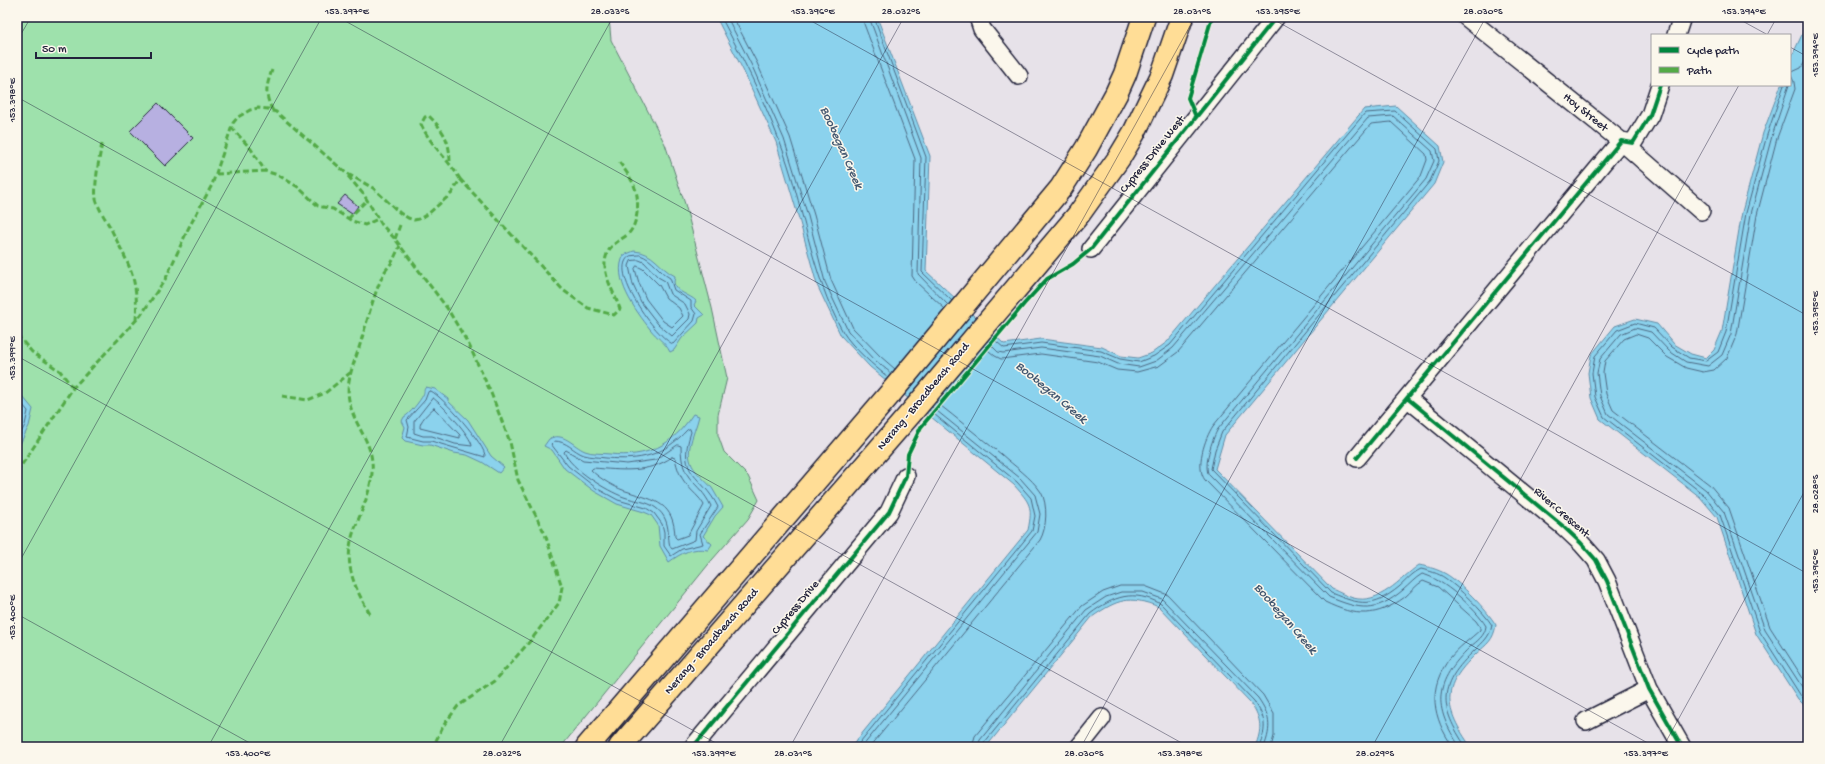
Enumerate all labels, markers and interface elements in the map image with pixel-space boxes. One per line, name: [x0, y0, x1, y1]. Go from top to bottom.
text: 153.397°E: [324, 6, 370, 18]
text: 28.033°S: [591, 6, 630, 18]
text: 153.396°E: [790, 6, 836, 18]
text: 28.032°S: [882, 6, 921, 18]
text: 28.031°S: [1173, 6, 1211, 18]
text: 153.395°E: [1255, 6, 1301, 18]
text: 28.030°S: [1463, 6, 1503, 18]
text: 153.394°E: [1721, 6, 1766, 18]
text: 153.394°E: [1810, 33, 1822, 78]
scale bar: [36, 34, 151, 60]
legend: [1651, 34, 1791, 86]
text: 50 m: [42, 43, 67, 57]
text: Cycle path: [1687, 45, 1740, 59]
text: Path: [1686, 65, 1712, 79]
text: 153.398°E: [7, 77, 19, 123]
street label: Hoy Street: [1560, 91, 1611, 136]
water label: Boobegan Creek: [816, 105, 866, 193]
street label: Cypress Drive West: [1118, 113, 1189, 196]
text: 153.395°E: [1810, 290, 1822, 336]
text: 153.399°E: [7, 335, 19, 381]
street label: Nerang - Broadbeach Road: [875, 340, 974, 454]
water label: Boobegan Creek: [1012, 359, 1091, 428]
text: 28.028°S: [1810, 474, 1822, 513]
street label: River Crescent: [1530, 485, 1593, 542]
text: 153.396°E: [1810, 548, 1822, 594]
street label: Cypress Drive: [769, 577, 823, 638]
water label: Boobegan Creek: [1250, 581, 1320, 658]
street label: Nerang - Broadbeach Road: [662, 585, 763, 698]
text: 153.400°E: [7, 594, 19, 640]
text: 153.400°E: [225, 748, 271, 760]
text: 28.032°S: [483, 748, 522, 760]
text: 153.399°E: [691, 748, 737, 760]
text: 28.031°S: [774, 748, 812, 760]
text: 28.030°S: [1064, 748, 1104, 760]
text: 153.398°E: [1157, 748, 1203, 760]
text: 28.029°S: [1356, 748, 1394, 760]
text: 153.397°E: [1623, 748, 1669, 760]

